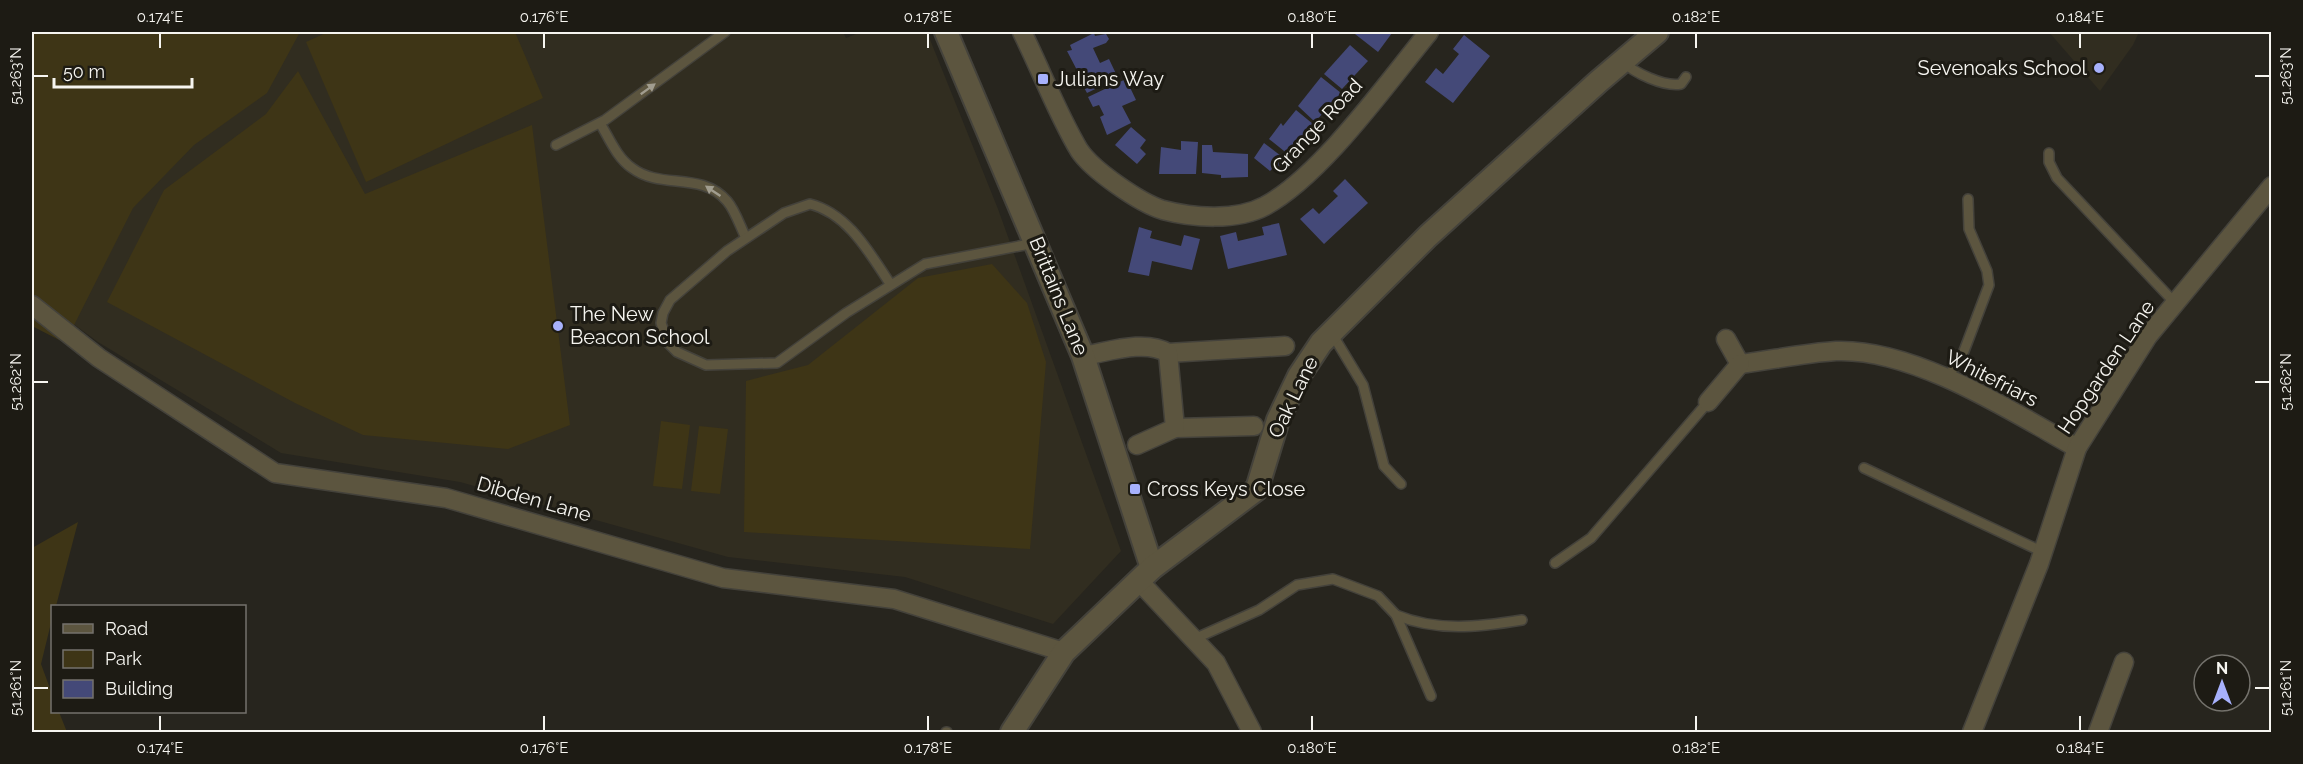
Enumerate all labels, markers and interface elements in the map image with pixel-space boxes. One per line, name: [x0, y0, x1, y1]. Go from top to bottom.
text: 0.174°E: [137, 8, 183, 26]
text: 0.176°E: [520, 8, 568, 26]
text: 0.178°E: [904, 8, 952, 26]
text: 0.180°E: [1287, 8, 1337, 26]
text: 0.182°E: [1672, 8, 1720, 26]
text: 0.184°E: [2056, 8, 2104, 26]
text: 51.263°N: [7, 47, 25, 105]
text: 51.263°N: [2277, 47, 2295, 105]
scale bar: [54, 51, 192, 89]
place label: Sevenoaks School: [1918, 56, 2088, 80]
text: 50 m: [63, 61, 105, 82]
marker: Sevenoaks School: [2092, 61, 2106, 75]
place label: Julians Way: [1055, 67, 1164, 91]
marker: Julians Way: [1036, 72, 1050, 86]
street label: Grange Road: [1267, 74, 1367, 178]
one-way arrow: [639, 83, 655, 95]
one-way arrow: [706, 185, 722, 197]
street label: Brittains Lane: [1024, 233, 1094, 359]
street label: Hopgarden Lane: [2053, 296, 2160, 438]
place label: The New Beacon School: [570, 302, 710, 349]
marker: The New Beacon School: [551, 319, 565, 333]
street label: Whitefriars: [1942, 344, 2042, 412]
street label: Oak Lane: [1263, 352, 1323, 442]
text: 51.262°N: [7, 353, 25, 411]
text: 51.262°N: [2277, 353, 2295, 411]
street label: Dibden Lane: [474, 471, 594, 527]
place label: Cross Keys Close: [1147, 477, 1305, 501]
marker: Cross Keys Close: [1128, 482, 1142, 496]
legend: [51, 605, 246, 713]
text: Road: [105, 618, 148, 639]
text: Park: [105, 648, 142, 669]
north arrow: [2192, 653, 2252, 713]
text: N: [2216, 659, 2228, 678]
text: 51.261°N: [7, 660, 25, 716]
text: 51.261°N: [2277, 660, 2295, 716]
text: Building: [105, 678, 173, 699]
text: 0.174°E: [137, 739, 183, 757]
text: 0.176°E: [520, 739, 568, 757]
text: 0.178°E: [904, 739, 952, 757]
text: 0.180°E: [1287, 739, 1337, 757]
text: 0.182°E: [1672, 739, 1720, 757]
text: 0.184°E: [2056, 739, 2104, 757]

